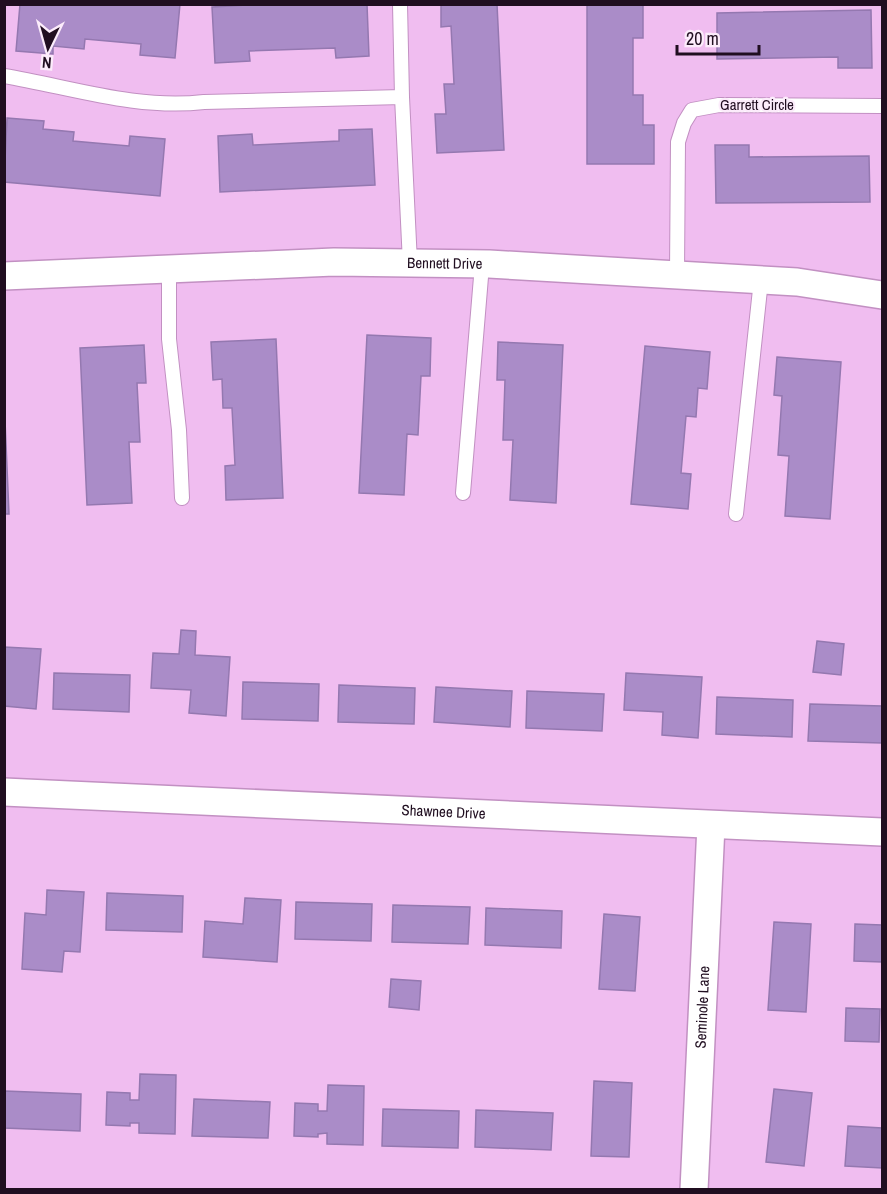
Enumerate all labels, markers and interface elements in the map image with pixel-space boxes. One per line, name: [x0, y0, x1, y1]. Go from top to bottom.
north arrow: [18, 18, 78, 78]
scale bar: [677, 18, 760, 56]
text: 20 m: [686, 26, 719, 51]
text: N: [41, 52, 52, 74]
street label: Garrett Circle: [720, 94, 794, 115]
street label: Bennett Drive: [407, 252, 483, 274]
street label: Shawnee Drive: [401, 799, 486, 824]
street label: Seminole Lane: [690, 965, 714, 1049]

